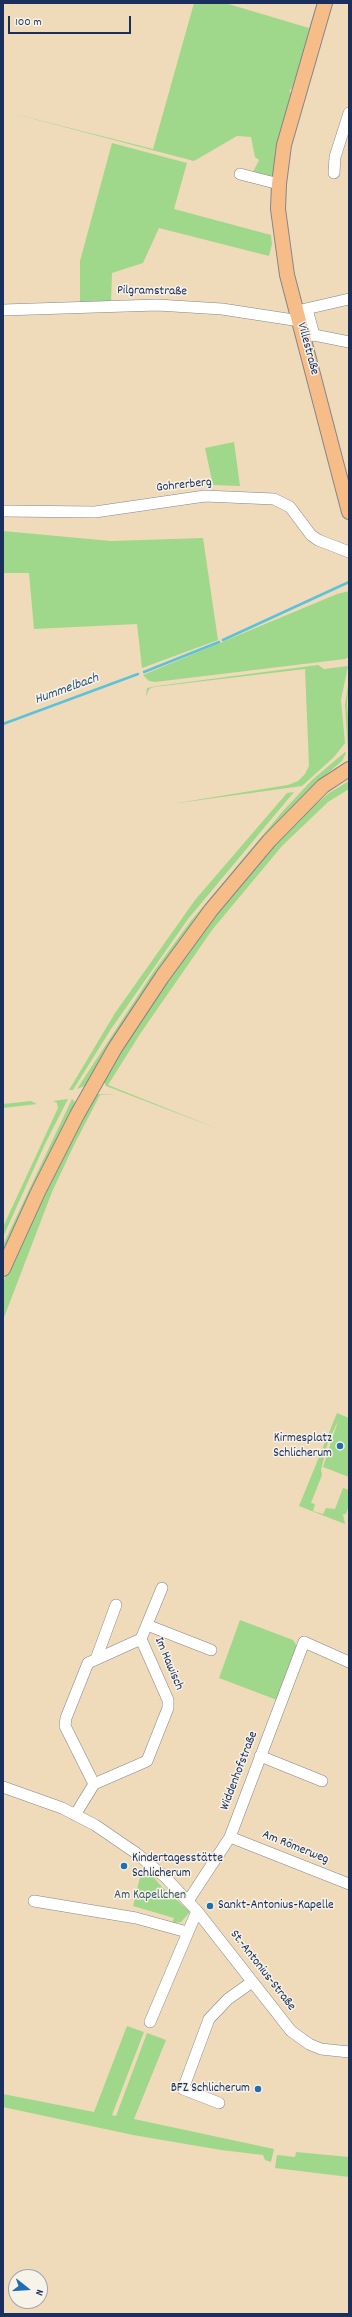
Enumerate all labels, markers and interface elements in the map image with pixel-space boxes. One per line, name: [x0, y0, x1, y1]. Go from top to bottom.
scale bar: [10, 8, 133, 34]
text: 100 m: [15, 14, 42, 31]
street label: Pilgramstraße: [117, 284, 187, 300]
street label: Villestraße: [293, 321, 321, 377]
street label: Gohrerberg: [156, 475, 212, 497]
water label: Hummelbach: [33, 671, 101, 709]
place label: Kirmesplatz Schlicherum: [273, 1431, 332, 1462]
marker: Kirmesplatz Schlicherum: [335, 1441, 345, 1451]
street label: Im Hawisch: [150, 1635, 186, 1693]
street label: Widdenhofstraße: [218, 1729, 262, 1813]
street label: Am Römerweg: [259, 1828, 331, 1868]
place label: Kindertagesstätte Schlicherum: [132, 1851, 223, 1882]
marker: Kindertagesstätte Schlicherum: [119, 1861, 129, 1871]
park label: Am Kapellchen: [114, 1888, 186, 1904]
place label: Sankt-Antonius-Kapelle: [218, 1898, 334, 1914]
marker: Sankt-Antonius-Kapelle: [205, 1901, 215, 1911]
street label: St.-Antonius-Straße: [226, 1928, 298, 2014]
place label: BFZ Schlicherum: [171, 2081, 250, 2097]
marker: BFZ Schlicherum: [253, 2084, 263, 2094]
north arrow: [8, 2269, 48, 2309]
text: N: [30, 2287, 47, 2297]

